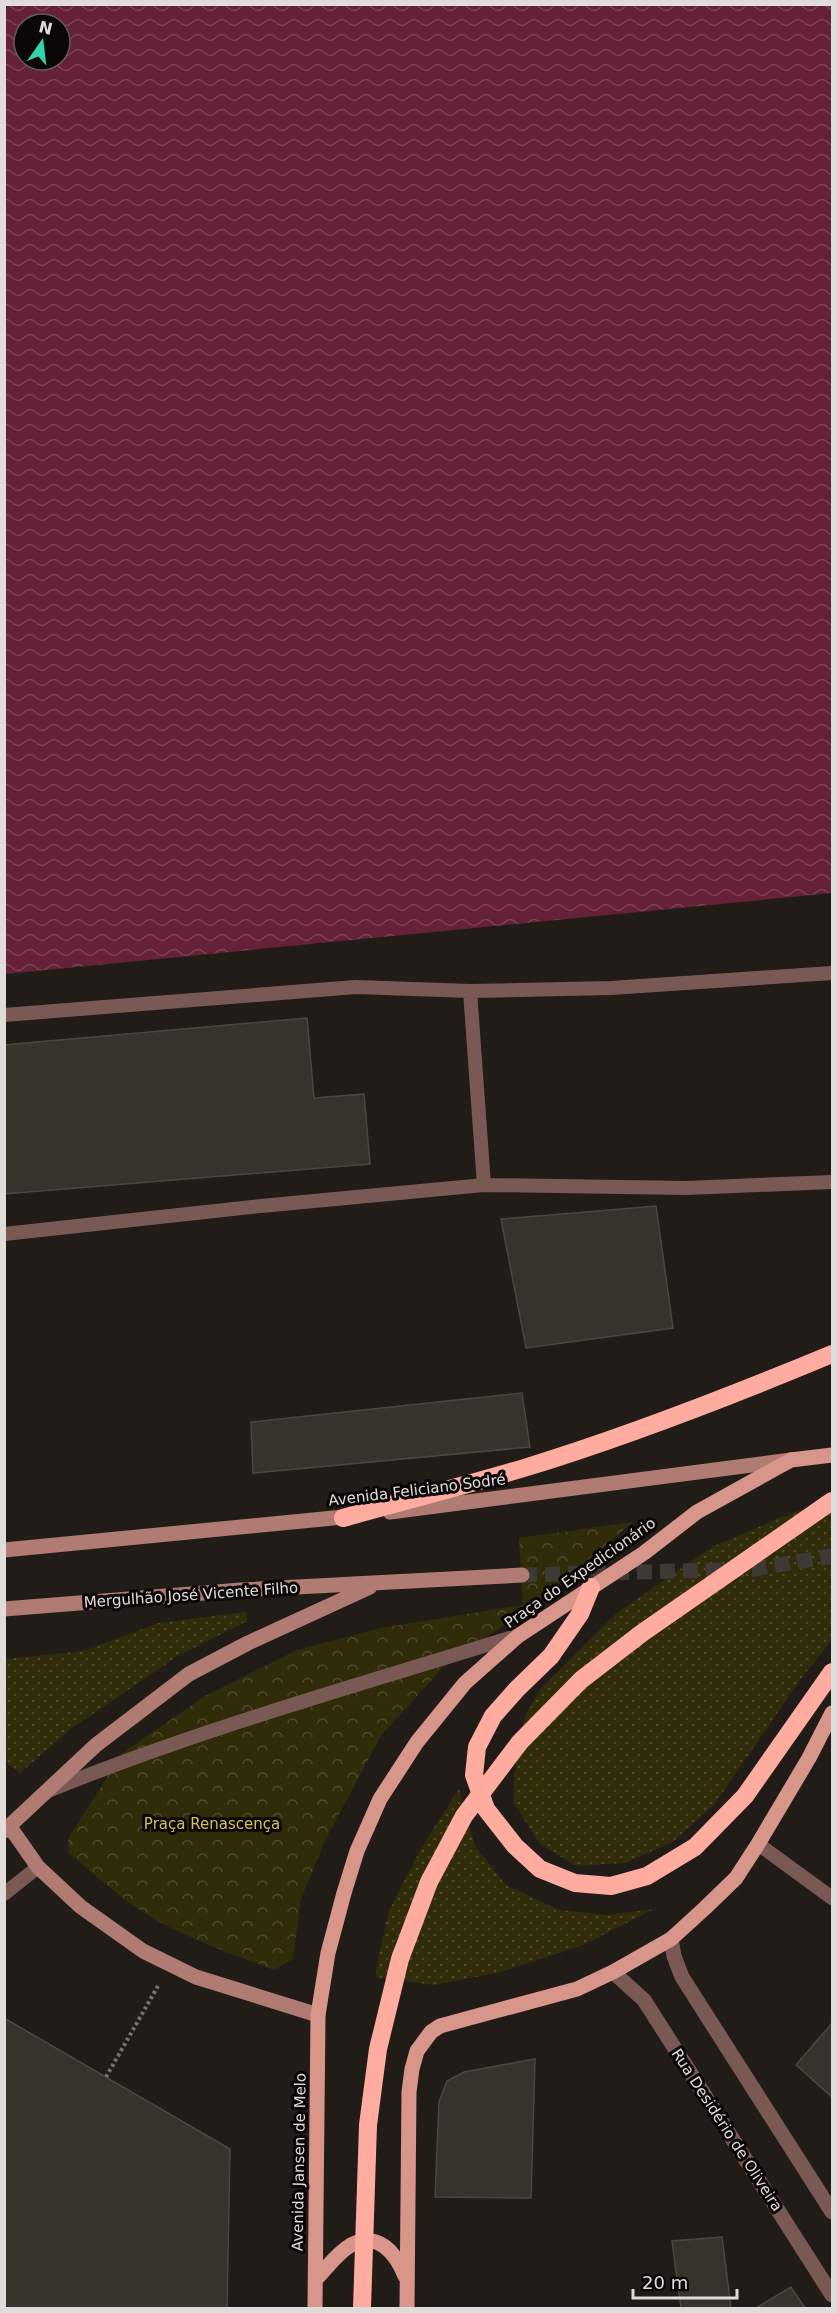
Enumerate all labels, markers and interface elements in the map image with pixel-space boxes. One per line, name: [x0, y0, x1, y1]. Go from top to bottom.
north arrow: [12, 12, 72, 72]
text: N: [37, 17, 54, 39]
street label: Avenida Feliciano Sodré: [327, 1470, 507, 1510]
street label: Praça do Expedicionário: [501, 1514, 659, 1632]
street label: Mergulhão José Vicente Filho: [83, 1579, 299, 1611]
park label: Praça Renascença: [144, 1815, 280, 1833]
street label: Rua Desidério de Oliveira: [668, 2045, 786, 2215]
street label: Avenida Jansen de Melo: [288, 2073, 310, 2251]
scale bar: [633, 2262, 736, 2300]
text: 20 m: [642, 2272, 688, 2293]

